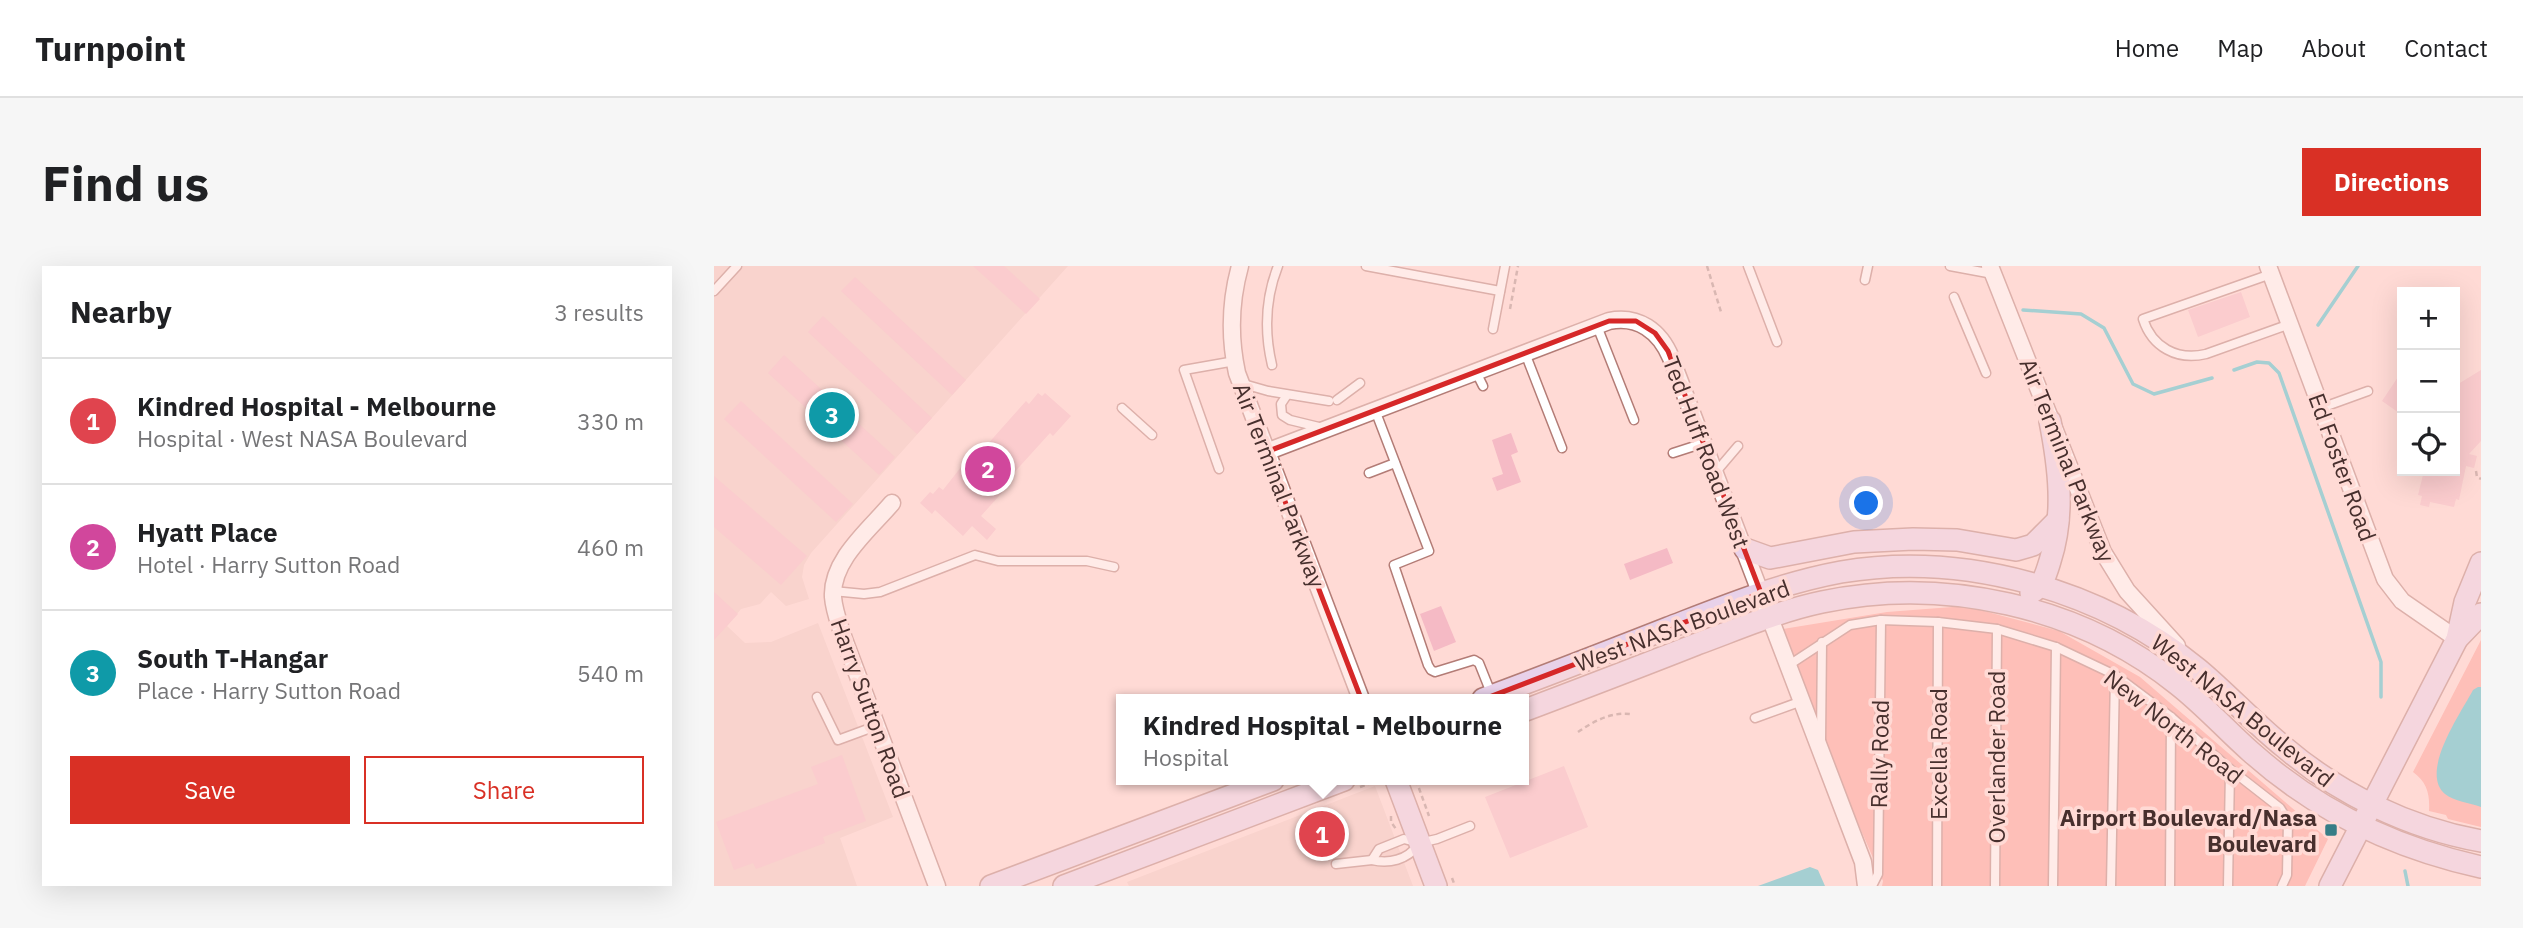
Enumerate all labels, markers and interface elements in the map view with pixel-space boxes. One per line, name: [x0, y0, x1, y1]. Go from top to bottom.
text: Turnpoint: [35, 27, 186, 70]
text: Home: [2115, 32, 2179, 64]
text: Map: [2217, 32, 2263, 64]
text: About: [2301, 32, 2366, 64]
text: Contact: [2404, 32, 2488, 64]
button: Directions: [2302, 148, 2481, 216]
text: Find us: [42, 151, 209, 214]
map controls: [2397, 287, 2460, 476]
button: +: [2397, 287, 2460, 350]
text: Nearby: [70, 292, 172, 331]
text: 3 results: [554, 297, 644, 327]
button: −: [2397, 350, 2460, 413]
street label: Ted Huff Road West: [1657, 352, 1757, 552]
street label: Air Terminal Parkway: [2013, 353, 2123, 567]
street label: Air Terminal Parkway: [1227, 378, 1333, 592]
text: Kindred Hospital - Melbourne: [137, 389, 496, 423]
pin: 3: [809, 389, 855, 441]
street label: Ed Foster Road: [2302, 389, 2384, 545]
text: 1: [86, 406, 100, 436]
text: 330 m: [577, 406, 644, 436]
button: locate: [2397, 413, 2460, 476]
text: Hospital · West NASA Boulevard: [137, 423, 468, 453]
pin: 2: [965, 443, 1011, 495]
your location: [1849, 486, 1883, 520]
text: Hyatt Place: [137, 515, 278, 549]
text: 2: [86, 532, 100, 562]
text: 460 m: [577, 532, 644, 562]
text: Hotel · Harry Sutton Road: [137, 549, 400, 579]
street label: West NASA Boulevard: [1570, 572, 1794, 678]
street label: Harry Sutton Road: [825, 614, 917, 802]
street label: West NASA Boulevard: [2146, 627, 2340, 793]
text: South T-Hangar: [137, 641, 328, 675]
text: 3: [86, 658, 100, 688]
text: 540 m: [577, 658, 644, 688]
street label: New North Road: [2098, 662, 2250, 790]
street label: Overlander Road: [1981, 671, 2011, 843]
text: Place · Harry Sutton Road: [137, 675, 401, 705]
street label: Excella Road: [1923, 688, 1953, 820]
popup: [1116, 694, 1529, 785]
street label: Rally Road: [1863, 699, 1895, 809]
text: Kindred Hospital - Melbourne: [1143, 708, 1502, 742]
text: Hospital: [1143, 742, 1229, 772]
button: Save: [70, 756, 350, 824]
button: Share: [364, 756, 644, 824]
place label: Airport Boulevard/Nasa Boulevard: [2060, 802, 2317, 858]
pin: 1: [1299, 808, 1345, 860]
marker: Airport Boulevard/Nasa Boulevard: [2323, 822, 2339, 838]

